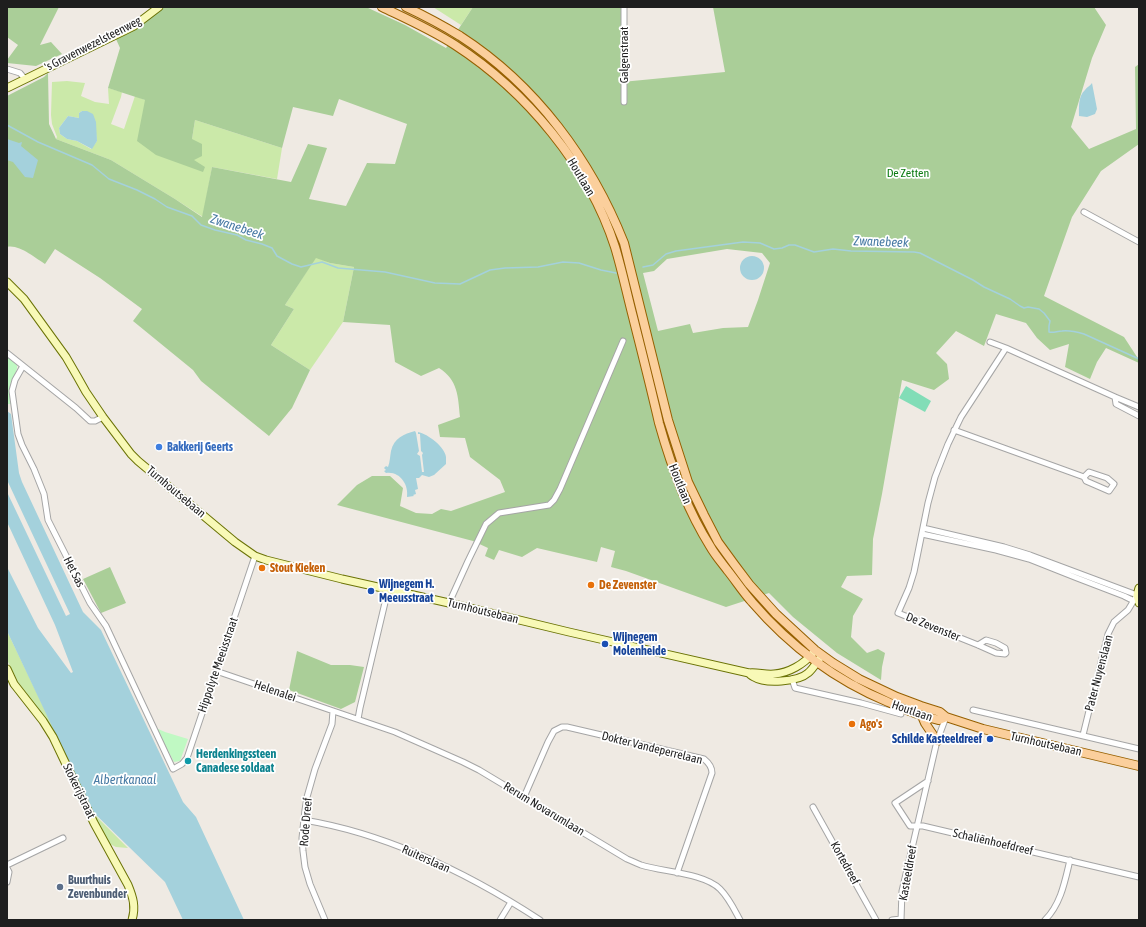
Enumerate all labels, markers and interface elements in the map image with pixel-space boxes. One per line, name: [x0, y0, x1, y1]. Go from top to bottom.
street label: 's Gravenwezelsteenweg: [42, 13, 144, 75]
street label: Galgenstraat: [617, 27, 631, 83]
street label: Houtlaan: [564, 155, 598, 199]
park label: De Zetten: [887, 166, 929, 180]
water label: Zwanebeek: [208, 211, 266, 243]
water label: Zwanebeek: [853, 233, 909, 251]
place label: Bakkerij Geerts: [167, 440, 233, 454]
marker: Bakkerij Geerts: [154, 442, 164, 452]
street label: Houtlaan: [665, 462, 695, 506]
street label: Turnhoutsebaan: [143, 463, 209, 521]
street label: Het Sas: [60, 554, 88, 590]
place label: Stout Kieken: [270, 561, 325, 575]
marker: Stout Kieken: [257, 563, 267, 573]
place label: Wijnegem H. Meeusstraat: [379, 577, 434, 605]
place label: De Zevenster: [599, 578, 656, 592]
marker: De Zevenster: [586, 580, 596, 590]
marker: Wijnegem H. Meeusstraat: [366, 586, 376, 596]
street label: Turnhoutsebaan: [446, 595, 520, 627]
street label: De Zevenster: [904, 610, 962, 644]
street label: Hippolyte Meeùsstraat: [195, 616, 241, 714]
place label: Wijnegem Molenheide: [613, 630, 666, 658]
street label: Pater Nuyenslaan: [1082, 633, 1116, 713]
marker: Wijnegem Molenheide: [600, 639, 610, 649]
street label: Helenalei: [252, 677, 298, 705]
street label: Houtlaan: [890, 697, 934, 725]
place label: Ago's: [860, 717, 882, 731]
marker: Ago's: [847, 719, 857, 729]
street label: Dokter Vandeperrelaan: [600, 728, 704, 768]
street label: Turnhoutsebaan: [1009, 729, 1083, 759]
place label: Schilde Kasteeldreef: [892, 732, 982, 746]
marker: Schilde Kasteeldreef: [985, 734, 995, 744]
place label: Herdenkingssteen Canadese soldaat: [196, 747, 276, 775]
marker: Herdenkingssteen Canadese soldaat: [183, 756, 193, 766]
street label: Stokerijstraat: [60, 761, 98, 821]
water label: Albertkanaal: [94, 772, 156, 788]
street label: Rerum Novarumlaan: [501, 779, 587, 839]
street label: Rode Dreef: [297, 797, 315, 847]
street label: Schaliënhoefdreef: [952, 826, 1034, 858]
street label: Kortedreef: [827, 839, 863, 887]
street label: Ruiterslaan: [400, 842, 452, 876]
street label: Kasteeldreef: [896, 844, 920, 902]
place label: Buurthuis Zevenbunder: [68, 873, 127, 901]
marker: Buurthuis Zevenbunder: [55, 882, 65, 892]

